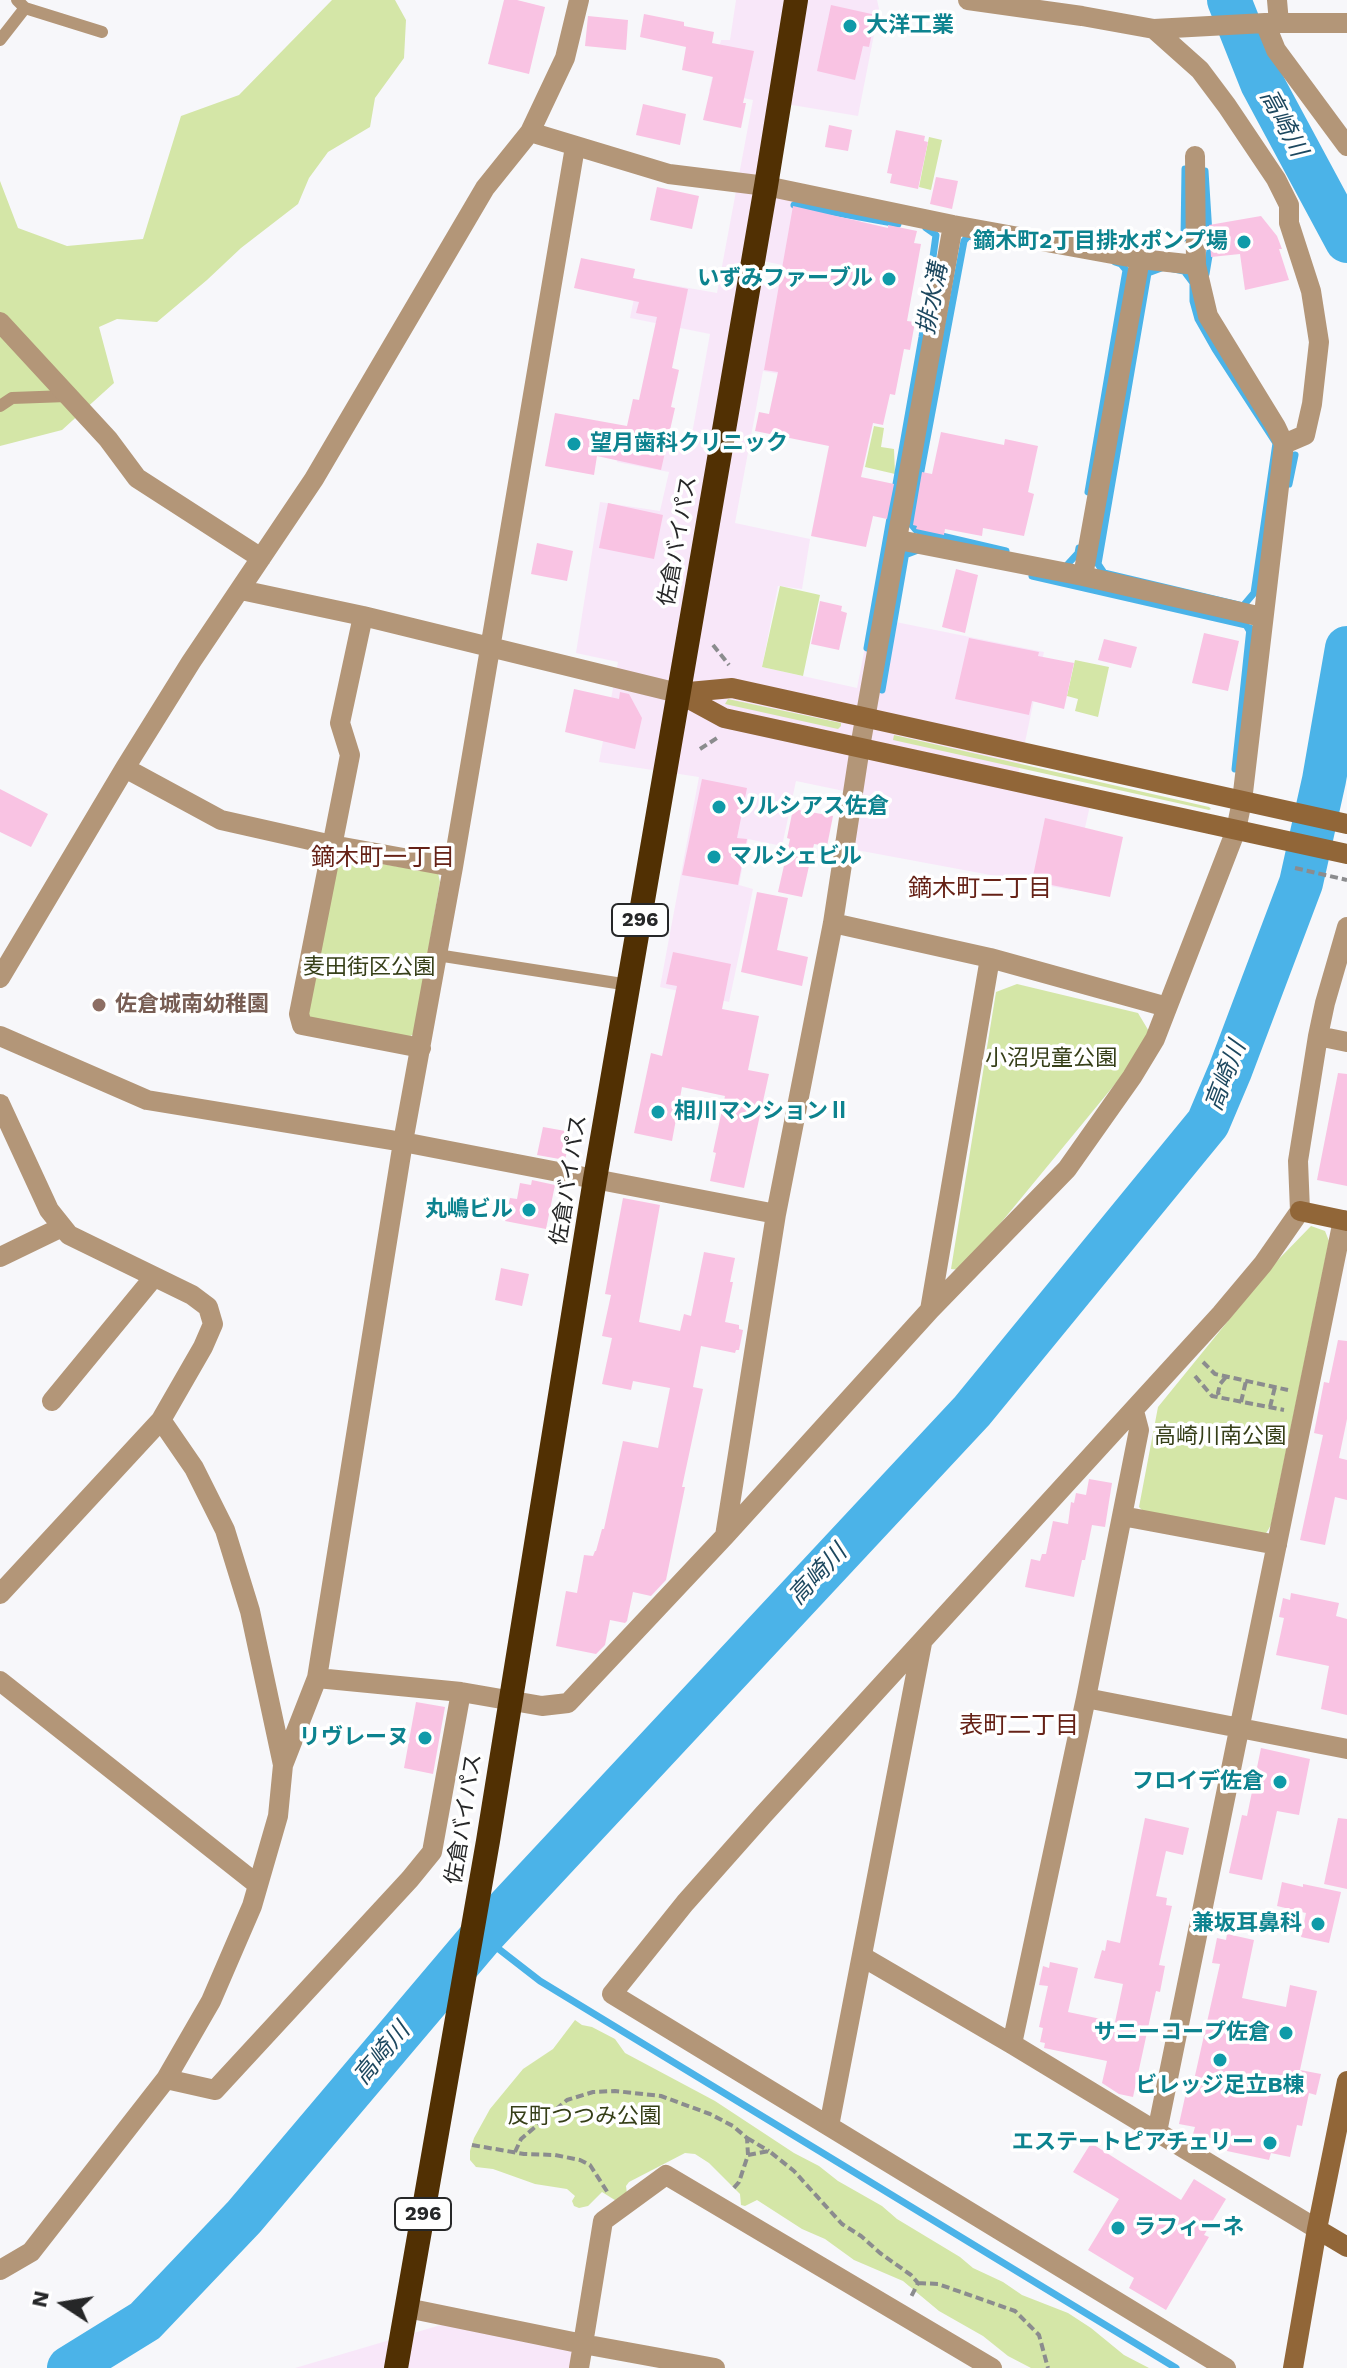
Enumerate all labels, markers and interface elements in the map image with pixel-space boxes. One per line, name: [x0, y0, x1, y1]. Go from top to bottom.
place label: 大洋工業: [866, 13, 954, 39]
marker: 大洋工業: [841, 17, 859, 35]
water label: 高崎川: [1253, 84, 1313, 162]
place label: 鏑木町2丁目排水ポンプ場: [973, 229, 1228, 255]
marker: 鏑木町2丁目排水ポンプ場: [1235, 233, 1253, 251]
water label: 排水溝: [912, 261, 954, 337]
place label: いずみファーブル: [697, 266, 873, 292]
marker: いずみファーブル: [880, 270, 898, 288]
place label: 望月歯科クリニック: [590, 431, 788, 457]
marker: 望月歯科クリニック: [565, 435, 583, 453]
street label: 佐倉バイパス: [654, 474, 702, 608]
place label: ソルシアス佐倉: [735, 794, 889, 820]
marker: ソルシアス佐倉: [710, 798, 728, 816]
district label: 鏑木町一丁目: [311, 844, 455, 872]
place label: マルシェビル: [730, 844, 862, 870]
marker: マルシェビル: [705, 848, 723, 866]
district label: 鏑木町二丁目: [908, 875, 1052, 903]
road number: 296: [612, 904, 668, 936]
park label: 麦田街区公園: [303, 955, 435, 981]
place label: 佐倉城南幼稚園: [115, 992, 269, 1018]
marker: 佐倉城南幼稚園: [90, 996, 108, 1014]
water label: 高崎川: [1200, 1037, 1252, 1115]
park label: 小沼児童公園: [985, 1046, 1117, 1072]
place label: 相川マンションⅡ: [674, 1099, 850, 1125]
marker: 相川マンションⅡ: [649, 1103, 667, 1121]
street label: 佐倉バイパス: [546, 1113, 592, 1247]
place label: 丸嶋ビル: [425, 1197, 513, 1223]
marker: 丸嶋ビル: [520, 1201, 538, 1219]
park label: 高崎川南公園: [1154, 1424, 1286, 1450]
water label: 高崎川: [783, 1539, 853, 1611]
district label: 表町二丁目: [959, 1712, 1079, 1740]
place label: リヴレーヌ: [299, 1725, 409, 1751]
marker: リヴレーヌ: [416, 1729, 434, 1747]
street label: 佐倉バイパス: [441, 1752, 487, 1886]
place label: フロイデ佐倉: [1132, 1769, 1264, 1795]
marker: フロイデ佐倉: [1271, 1773, 1289, 1791]
place label: 兼坂耳鼻科: [1192, 1911, 1302, 1937]
marker: 兼坂耳鼻科: [1309, 1915, 1327, 1933]
water label: 高崎川: [348, 2017, 416, 2091]
place label: サニーコープ佐倉: [1094, 2020, 1270, 2046]
marker: サニーコープ佐倉: [1277, 2024, 1295, 2042]
marker: ビレッジ足立B棟: [1211, 2051, 1229, 2069]
place label: ビレッジ足立B棟: [1135, 2073, 1305, 2099]
park label: 反町つつみ公園: [507, 2104, 661, 2130]
place label: エステートピアチェリー: [1012, 2130, 1254, 2156]
marker: エステートピアチェリー: [1261, 2134, 1279, 2152]
road number: 296: [395, 2198, 451, 2230]
place label: ラフィーネ: [1134, 2215, 1244, 2241]
marker: ラフィーネ: [1109, 2219, 1127, 2237]
north arrow: [24, 2264, 104, 2344]
text: N: [26, 2288, 54, 2309]

